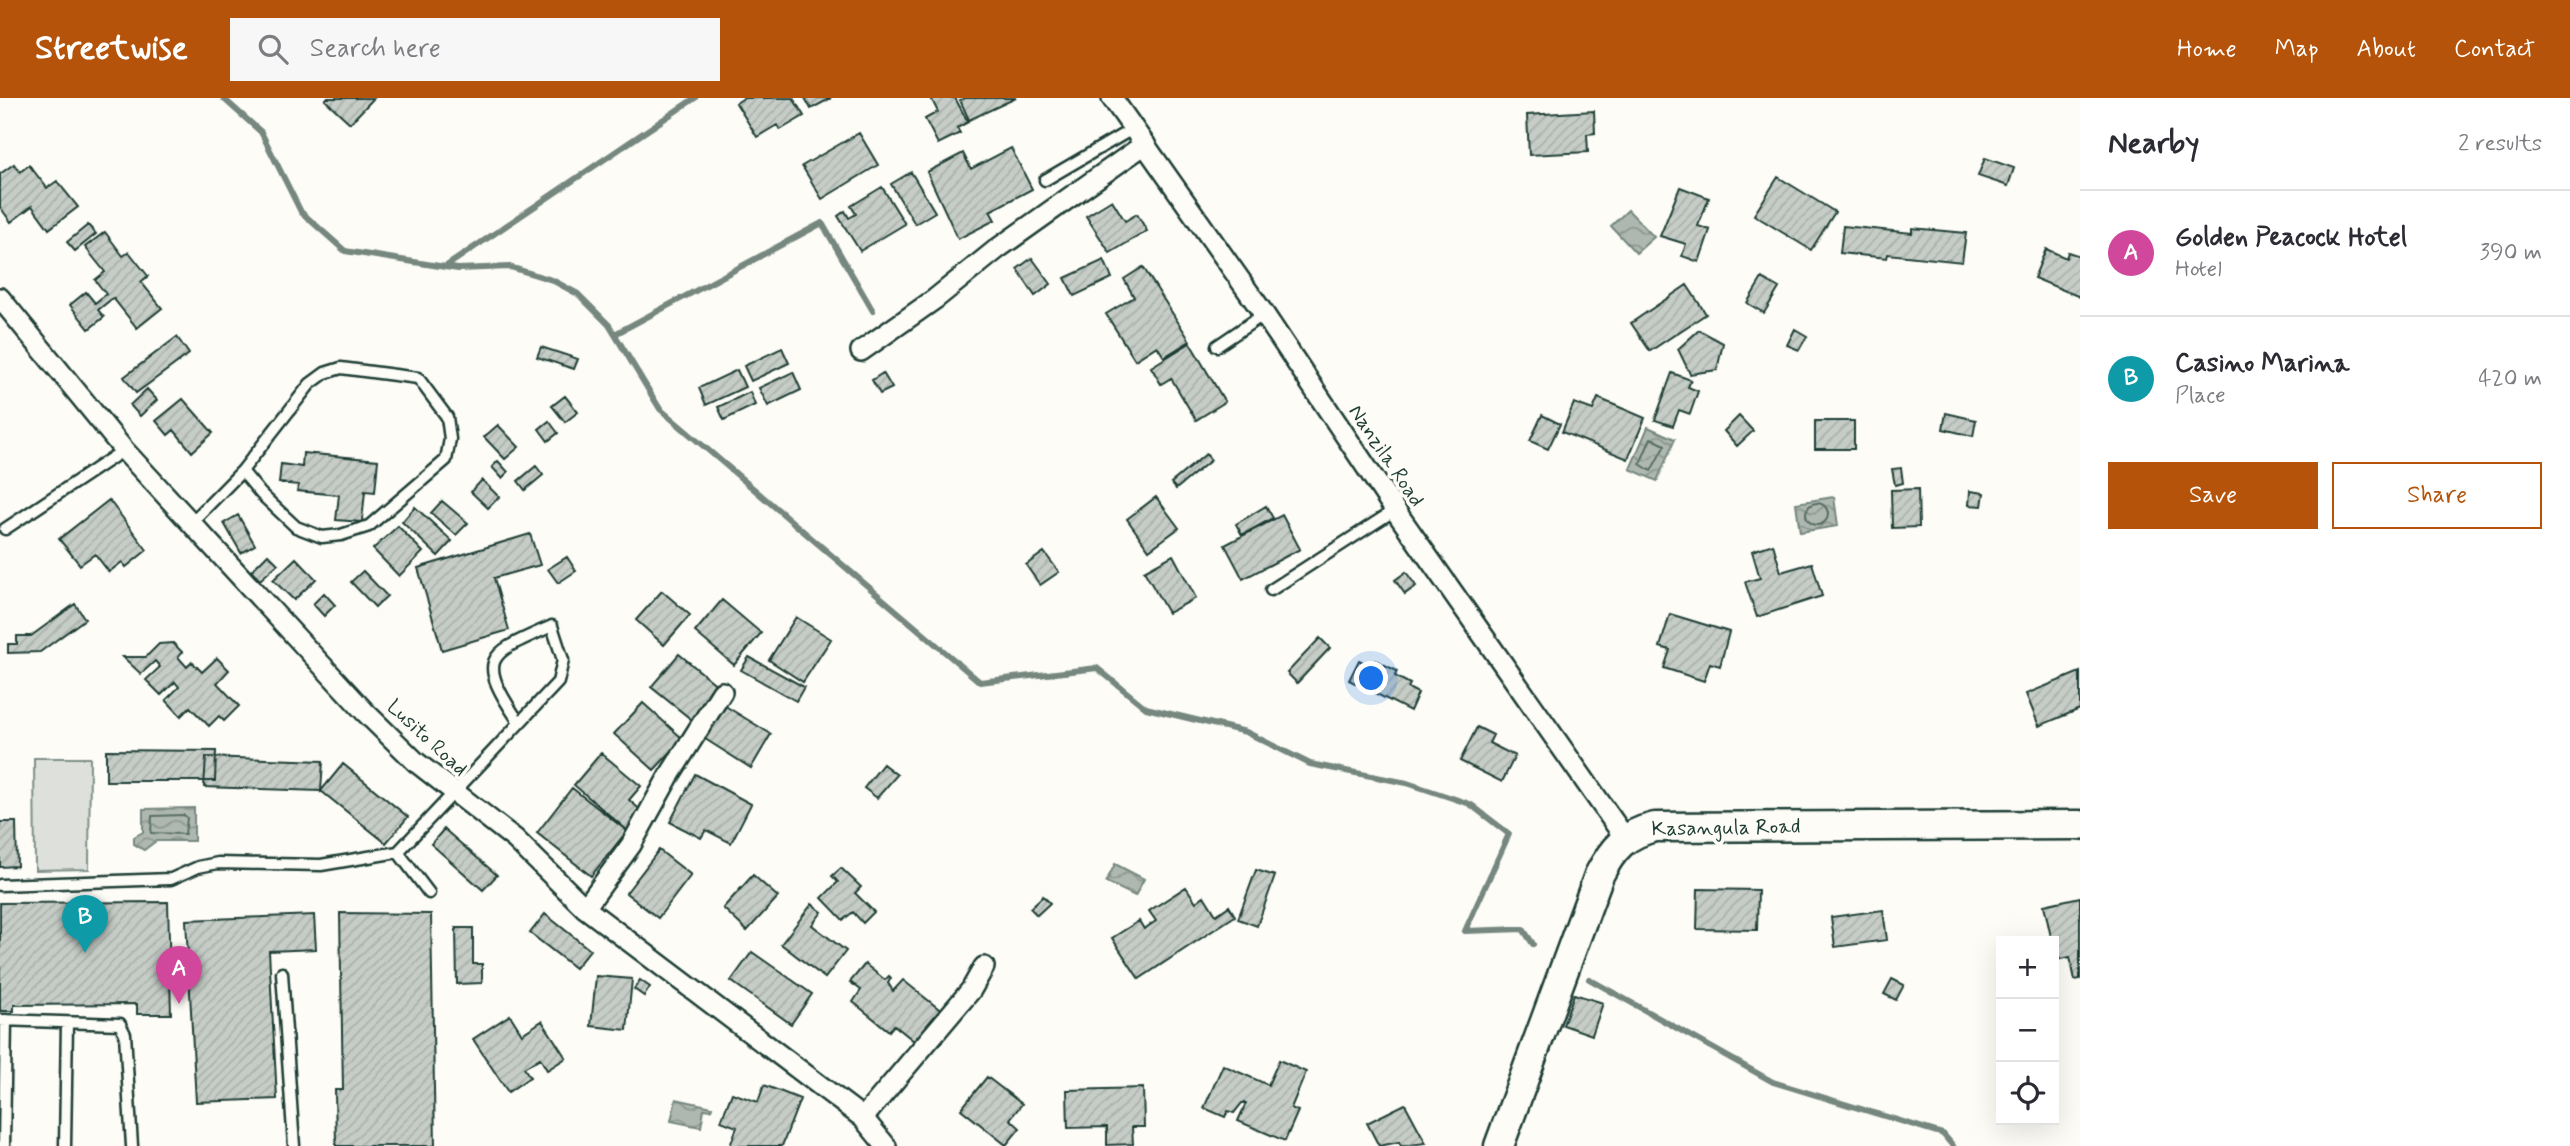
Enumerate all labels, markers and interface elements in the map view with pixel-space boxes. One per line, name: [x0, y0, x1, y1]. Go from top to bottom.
search box: [230, 18, 720, 81]
text: Streetwise: [35, 27, 188, 71]
icon: search: [254, 30, 292, 68]
text: Search here: [310, 32, 441, 66]
text: Home: [2177, 34, 2237, 65]
text: Map: [2275, 34, 2319, 65]
text: About: [2357, 34, 2416, 65]
text: Contact: [2454, 34, 2535, 65]
text: Nearby: [2108, 124, 2199, 163]
text: 2 results: [2458, 129, 2542, 159]
text: Golden Peacock Hotel: [2175, 221, 2407, 255]
text: A: [2123, 238, 2139, 268]
text: 390 m: [2480, 238, 2542, 268]
text: Hotel: [2175, 255, 2222, 285]
text: Casino Marina: [2175, 347, 2349, 381]
text: B: [2124, 364, 2138, 394]
text: 420 m: [2478, 364, 2542, 394]
text: Place: [2175, 381, 2226, 411]
street label: Nanzila Road: [1342, 399, 1430, 513]
button: Save: [2108, 462, 2318, 529]
button: Share: [2332, 462, 2542, 529]
your location: [1354, 661, 1388, 695]
street label: Lusito Road: [380, 693, 474, 783]
street label: Kasangula Road: [1651, 813, 1801, 843]
pin: B: [62, 895, 108, 953]
map controls: [1996, 936, 2059, 1125]
button: +: [1996, 936, 2059, 999]
pin: A: [156, 946, 202, 1004]
button: −: [1996, 999, 2059, 1062]
button: locate: [1996, 1062, 2059, 1125]

